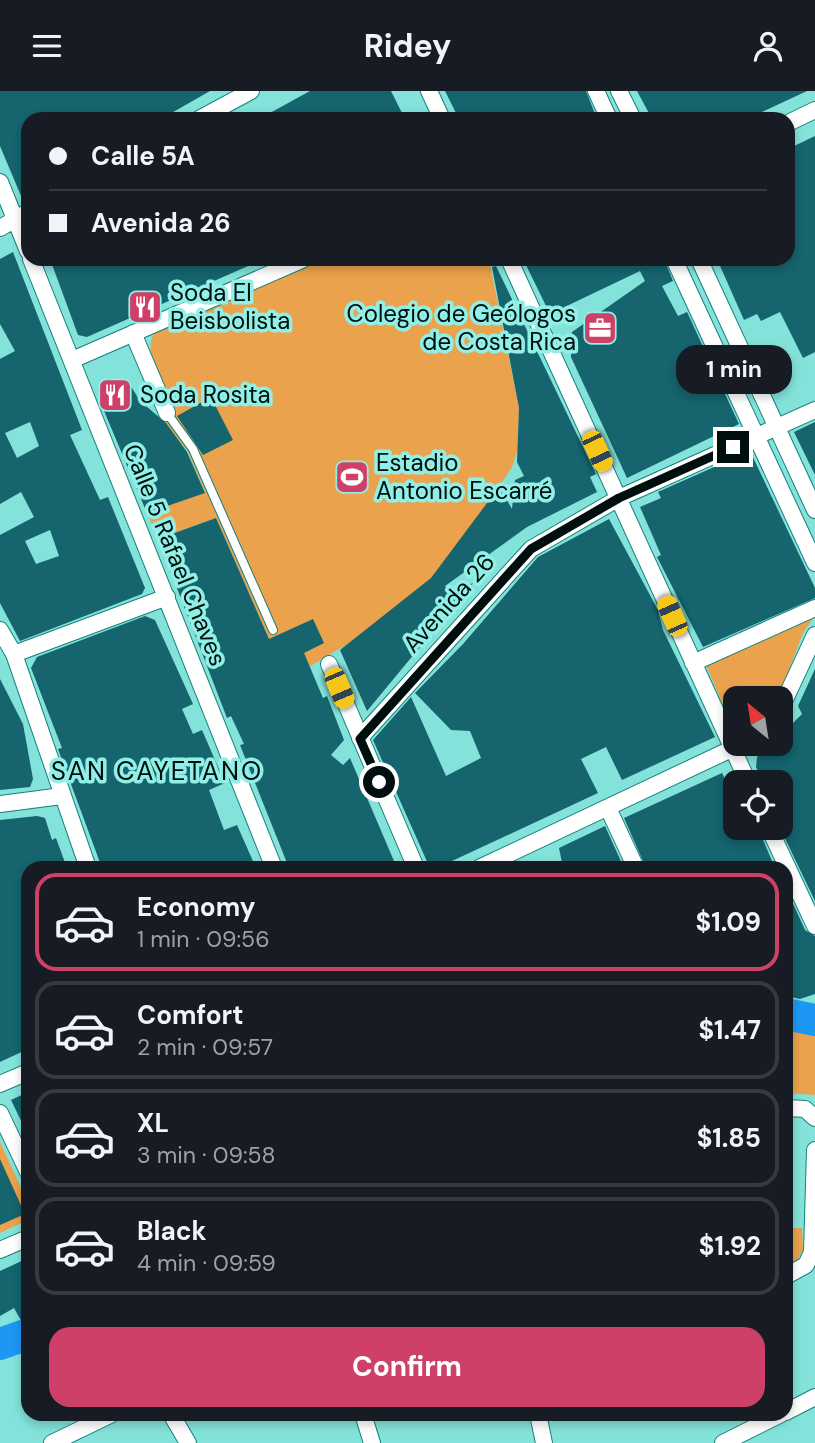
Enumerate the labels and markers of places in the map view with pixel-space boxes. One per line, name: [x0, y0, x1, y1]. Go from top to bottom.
place label: Soda El Beisbolista: [170, 277, 290, 336]
restaurant icon: Soda El Beisbolista: [126, 288, 164, 326]
place label: Colegio de Geólogos de Costa Rica: [346, 298, 576, 357]
office icon: Colegio de Geólogos de Costa Rica: [581, 309, 619, 347]
restaurant icon: Soda Rosita: [96, 376, 134, 414]
place label: Soda Rosita: [140, 379, 271, 410]
place label: Estadio Antonio Escarré: [376, 447, 553, 506]
sports icon: Estadio Antonio Escarré: [333, 458, 371, 496]

